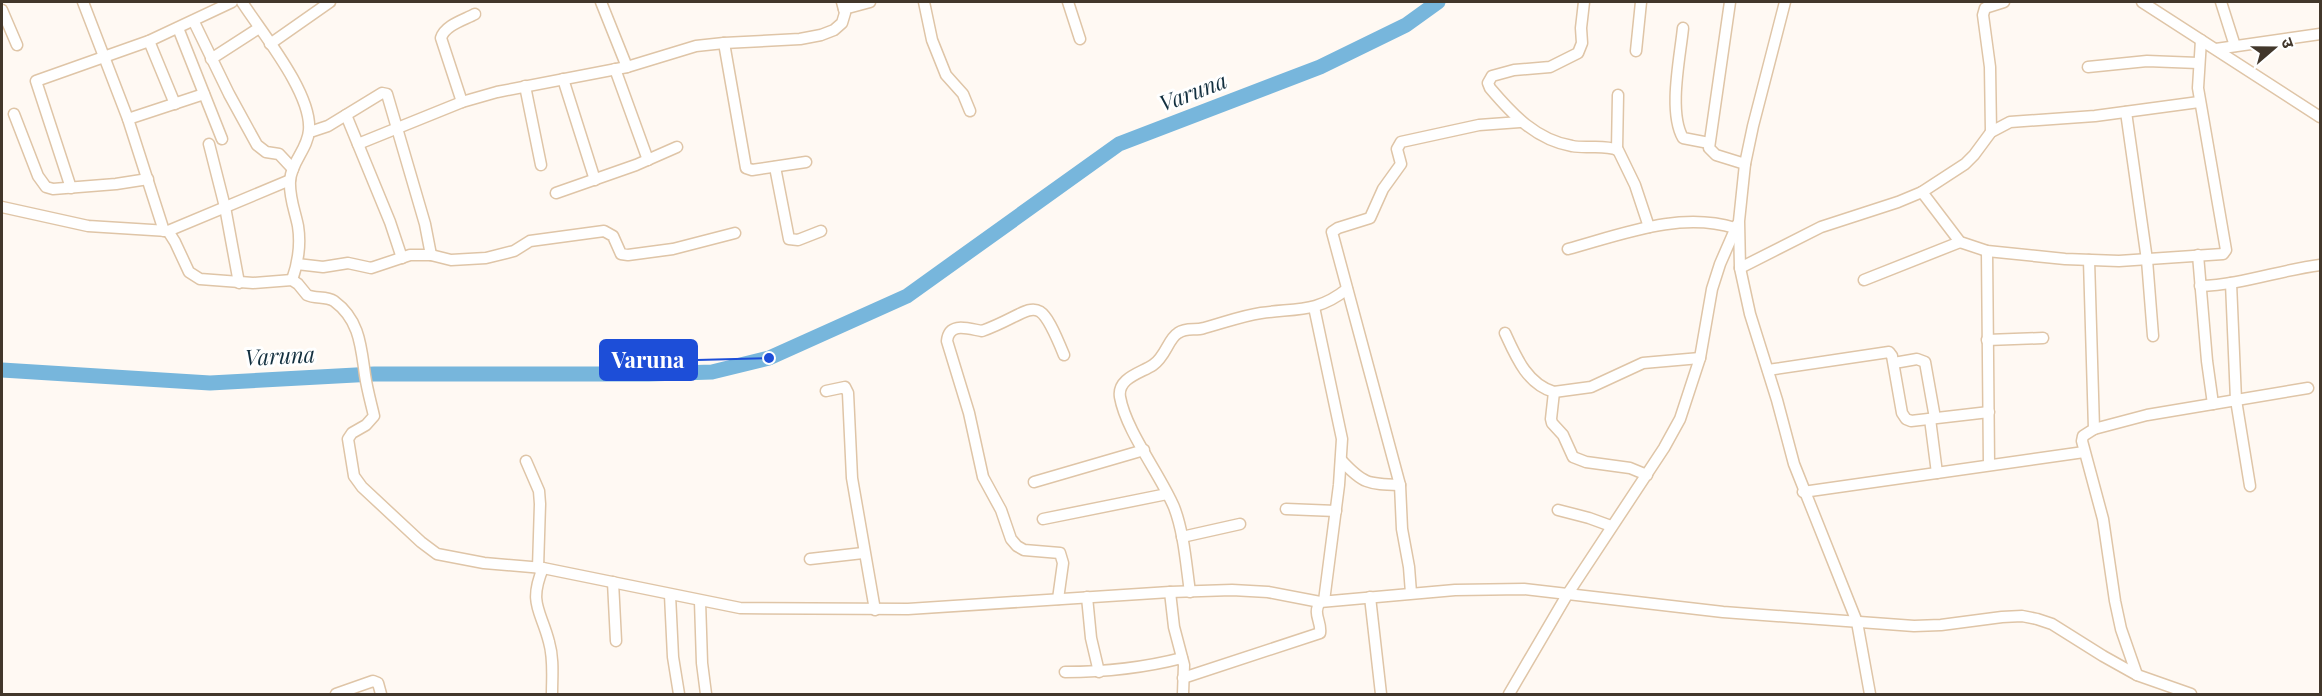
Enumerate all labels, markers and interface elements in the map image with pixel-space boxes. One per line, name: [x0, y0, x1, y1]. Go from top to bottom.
north arrow: [2244, 18, 2304, 78]
text: उ: [2277, 35, 2300, 51]
water label: Varuna: [1154, 64, 1231, 118]
water label: Varuna: [244, 338, 316, 372]
callout: Varuna: [600, 340, 697, 380]
text: Varuna: [610, 344, 685, 374]

